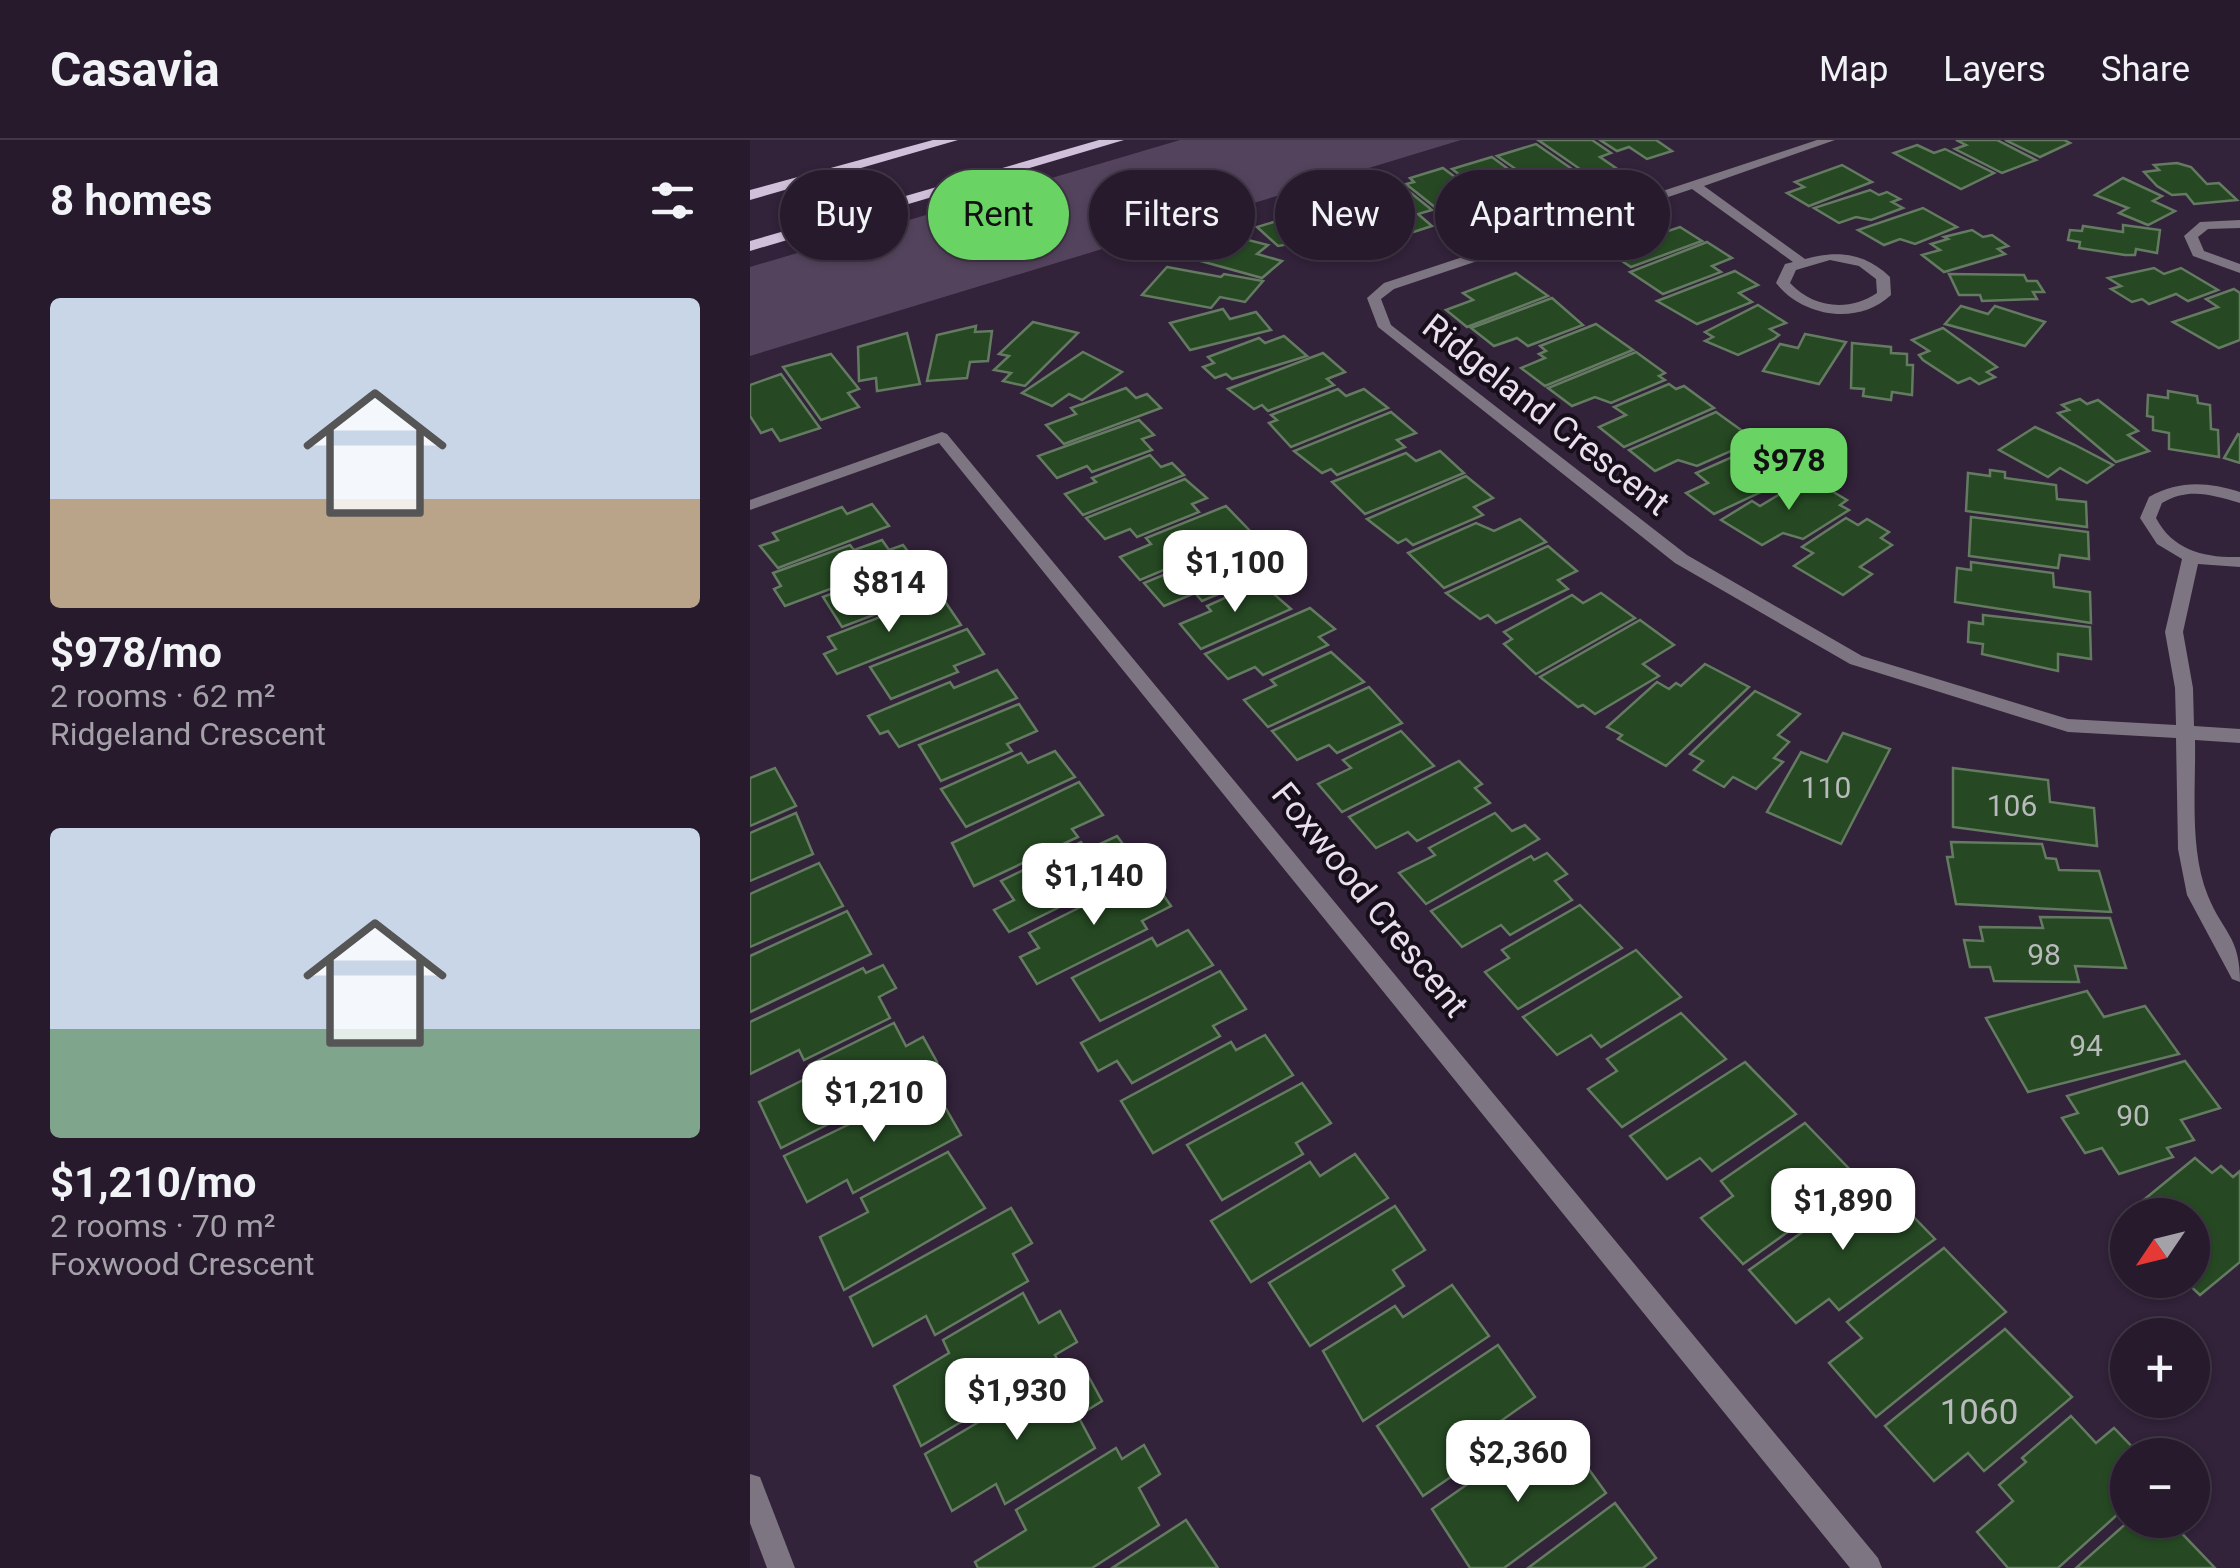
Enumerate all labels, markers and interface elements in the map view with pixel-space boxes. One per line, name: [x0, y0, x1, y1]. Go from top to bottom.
text: Casavia: [50, 41, 220, 98]
text: Map: [1819, 49, 1888, 90]
text: Layers: [1943, 49, 2046, 90]
text: Share: [2101, 49, 2190, 90]
chip: Buy: [780, 170, 908, 260]
chip: Rent: [928, 170, 1069, 260]
chip: Filters: [1089, 170, 1255, 260]
chip: New: [1275, 170, 1415, 260]
chip: Apartment: [1435, 170, 1670, 260]
icon: filters: [645, 173, 700, 228]
text: 8 homes: [50, 176, 212, 225]
street label: Ridgeland Crescent: [1414, 306, 1678, 524]
icon: home: [285, 363, 465, 543]
pin: $978: [1730, 428, 1848, 513]
text: $978: [1752, 441, 1826, 479]
pin: $1,100: [1154, 530, 1316, 615]
text: $1,100: [1185, 543, 1285, 581]
pin: $814: [830, 550, 948, 635]
text: $814: [852, 563, 926, 601]
text: $978/mo: [50, 628, 222, 677]
text: 2 rooms · 62 m²: [50, 677, 275, 715]
text: Ridgeland Crescent: [50, 715, 326, 753]
house number: 110: [1801, 770, 1851, 805]
street label: Foxwood Crescent: [1263, 775, 1477, 1025]
house number: 106: [1987, 788, 2037, 823]
pin: $1,140: [1013, 843, 1175, 928]
text: $1,140: [1044, 856, 1144, 894]
icon: home: [285, 893, 465, 1073]
house number: 98: [2027, 937, 2061, 972]
house number: 94: [2069, 1028, 2103, 1063]
pin: $1,210: [793, 1060, 955, 1145]
text: $1,210: [824, 1073, 924, 1111]
house number: 90: [2116, 1098, 2150, 1133]
text: $1,210/mo: [50, 1158, 257, 1207]
pin: $1,890: [1762, 1168, 1924, 1253]
text: $1,890: [1793, 1181, 1893, 1219]
north arrow: [2110, 1198, 2210, 1298]
map controls: [2110, 1198, 2210, 1538]
text: 2 rooms · 70 m²: [50, 1207, 275, 1245]
text: Foxwood Crescent: [50, 1245, 314, 1283]
button: +: [2110, 1318, 2210, 1418]
pin: $1,930: [936, 1358, 1098, 1443]
text: $1,930: [967, 1371, 1067, 1409]
house number: 1060: [1940, 1392, 2018, 1433]
pin: $2,360: [1437, 1420, 1599, 1505]
text: $2,360: [1468, 1433, 1568, 1471]
button: −: [2110, 1438, 2210, 1538]

